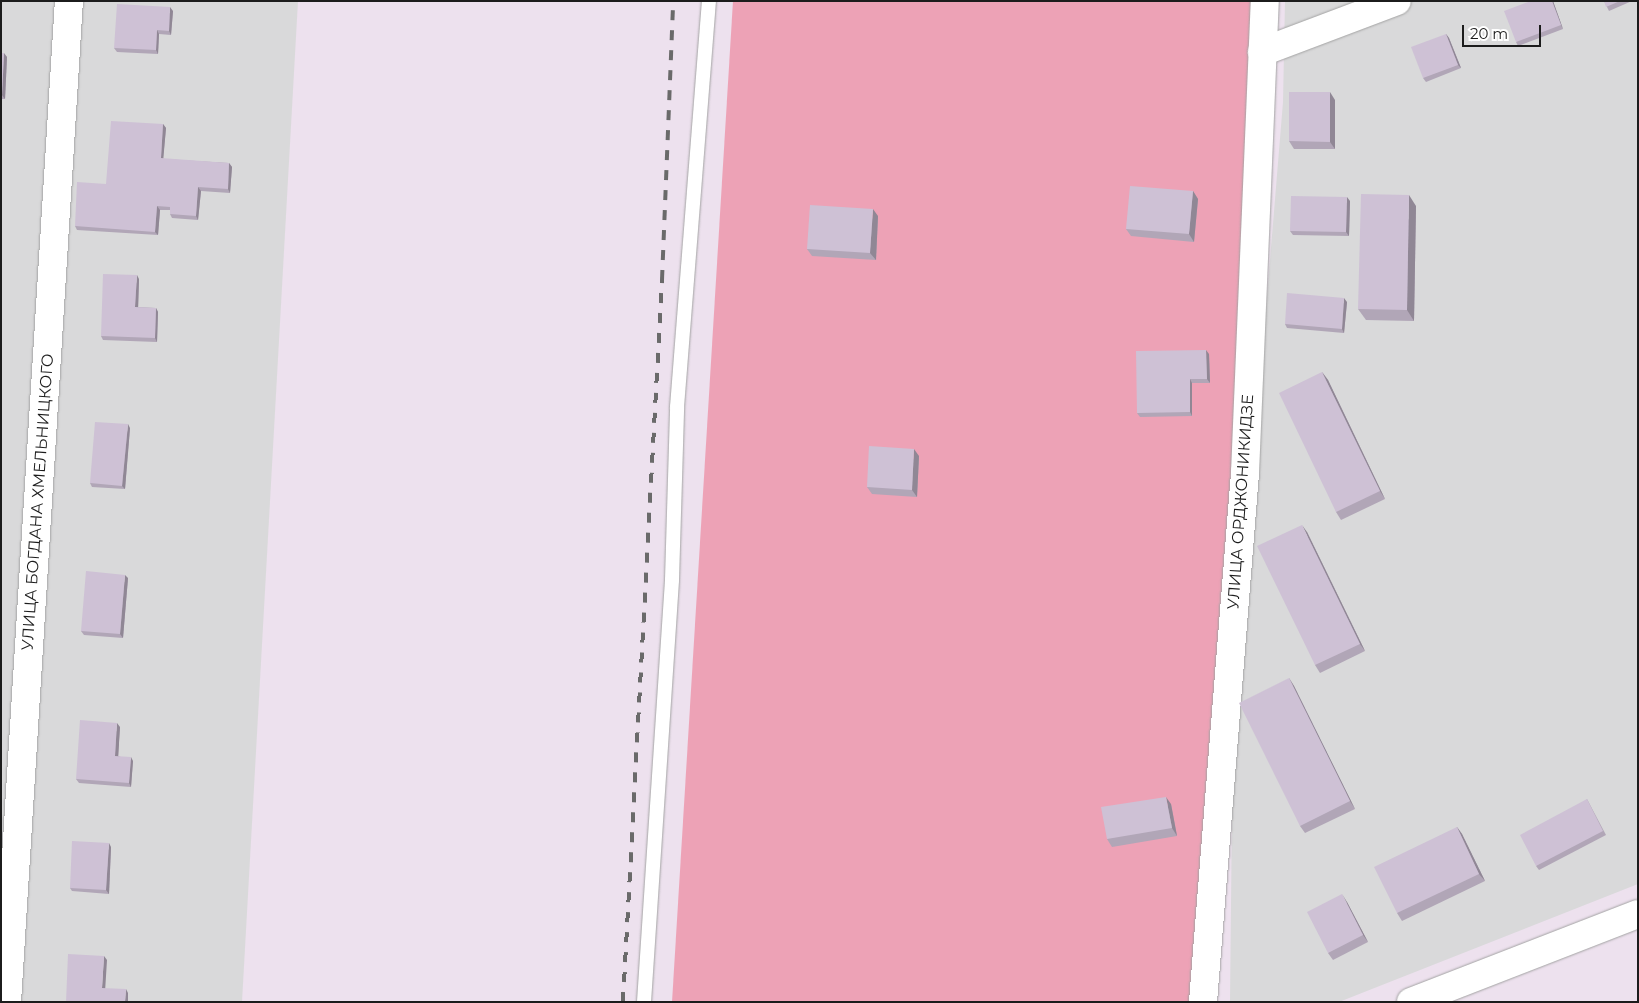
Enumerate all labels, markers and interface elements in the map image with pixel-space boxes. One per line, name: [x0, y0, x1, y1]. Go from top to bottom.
scale bar: [1464, 15, 1543, 47]
text: 20 m: [1470, 24, 1508, 43]
street label: УЛИЦА БОГДАНА ХМЕЛЬНИЦКОГО: [18, 353, 58, 651]
street label: УЛИЦА ОРДЖОНИКИДЗЕ: [1224, 394, 1258, 610]

